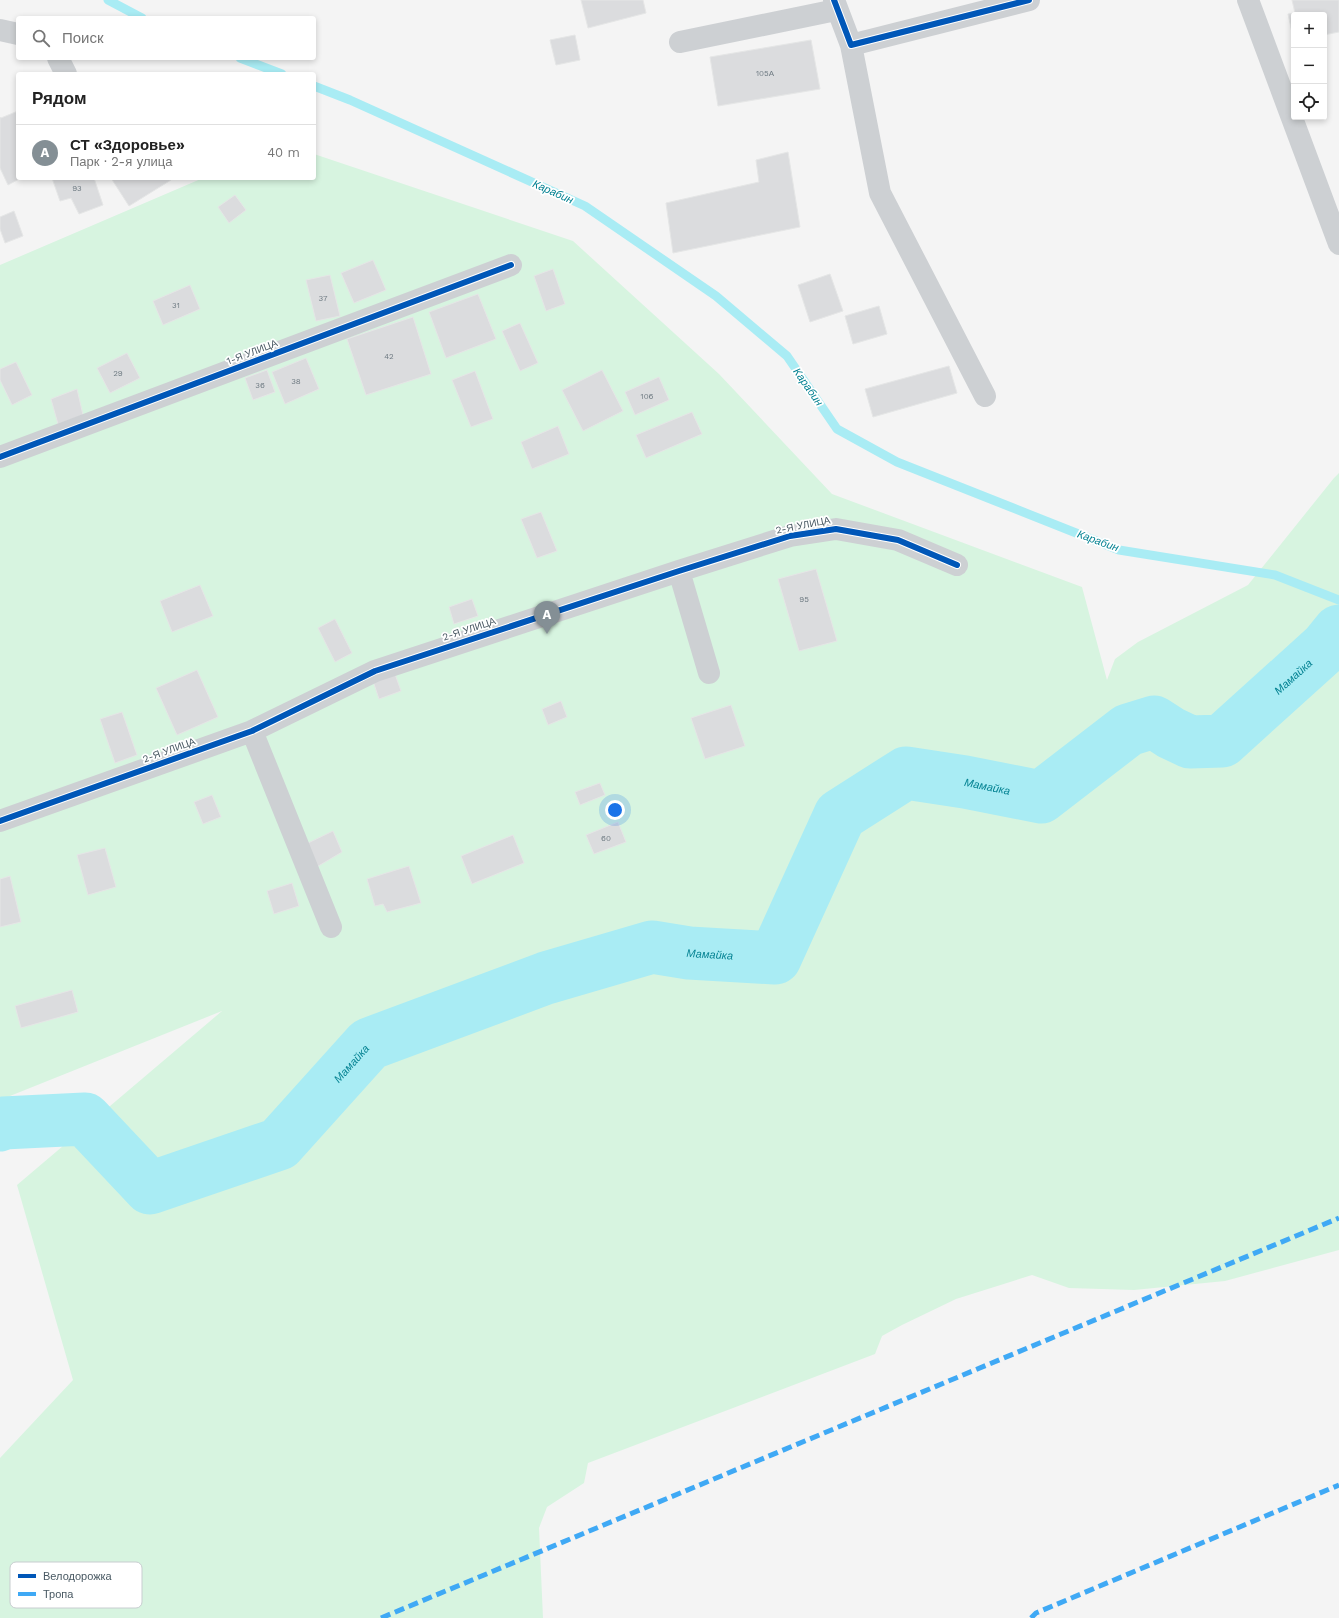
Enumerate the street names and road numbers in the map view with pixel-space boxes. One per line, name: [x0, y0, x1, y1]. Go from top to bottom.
street label: 1-Я УЛИЦА: [225, 337, 279, 367]
street label: 2-Я УЛИЦА: [775, 514, 831, 536]
street label: 2-Я УЛИЦА: [441, 615, 497, 643]
street label: 2-Я УЛИЦА: [141, 735, 197, 765]

